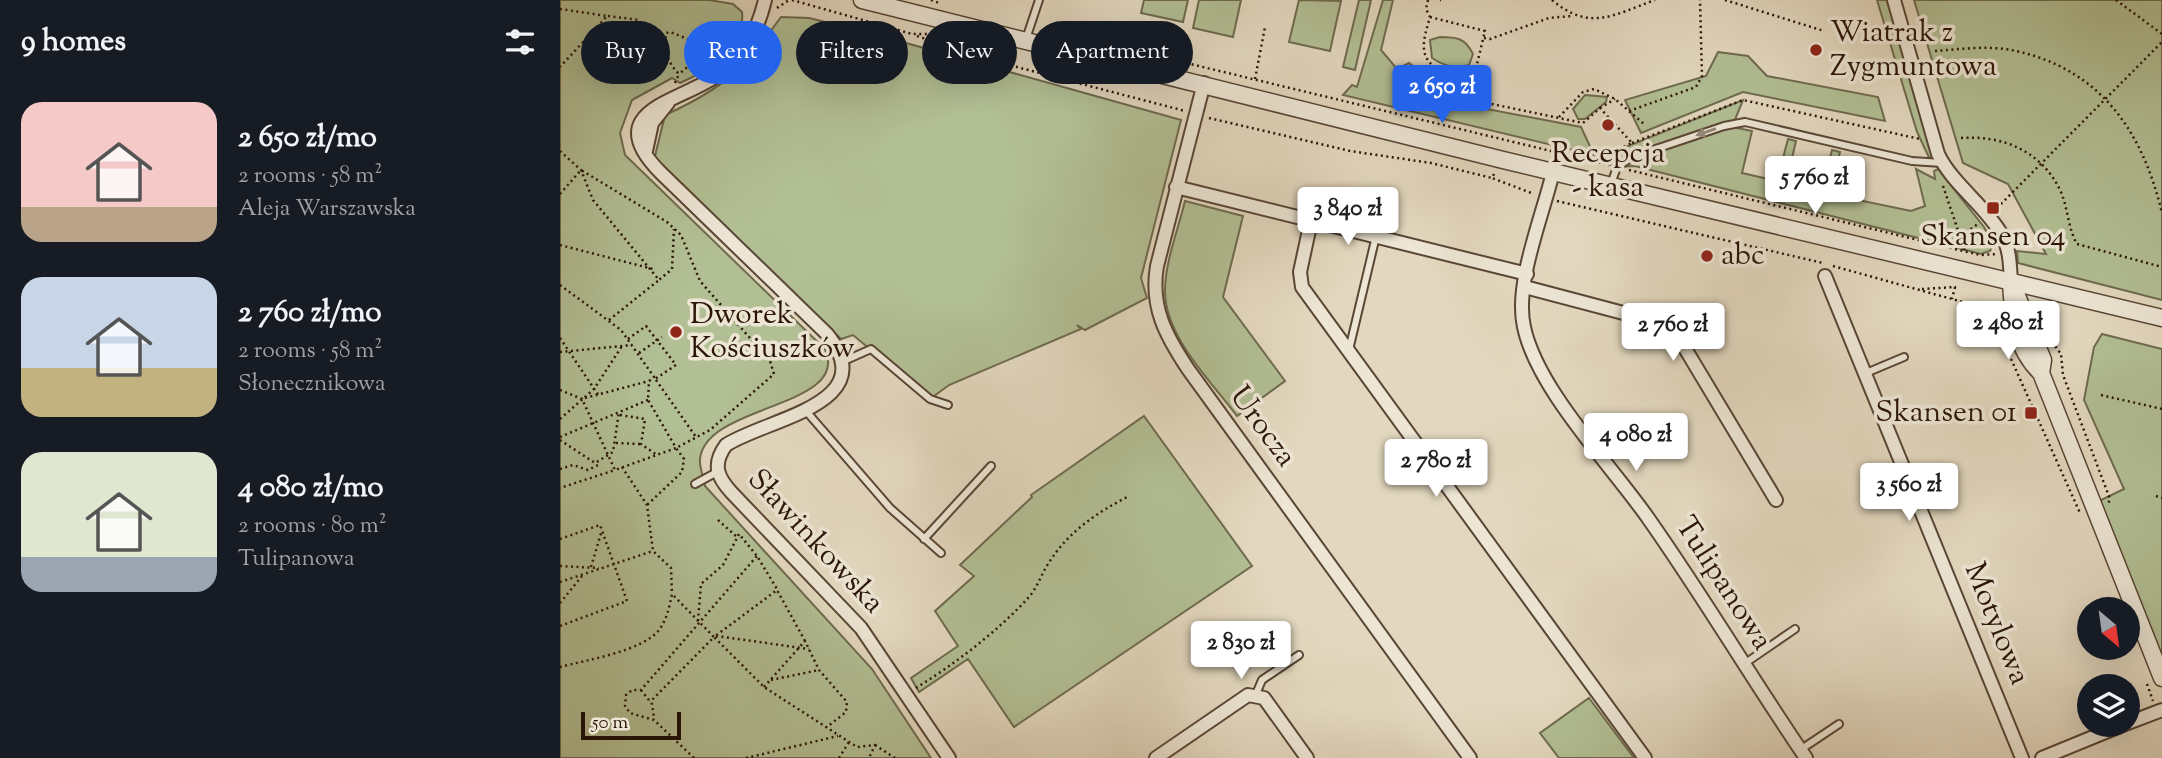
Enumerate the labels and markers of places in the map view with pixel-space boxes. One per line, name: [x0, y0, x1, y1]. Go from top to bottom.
place label: Wiatrak z Zygmuntowa: [1830, 12, 1997, 89]
marker: Wiatrak z Zygmuntowa: [1808, 42, 1824, 58]
pin: 2 650 zł: [1370, 66, 1514, 125]
marker: Recepcja - kasa: [1600, 117, 1616, 133]
place label: Recepcja - kasa: [1551, 133, 1665, 210]
pin: 5 760 zł: [1743, 156, 1887, 216]
pin: 3 840 zł: [1276, 188, 1420, 247]
marker: Skansen 04: [1985, 200, 2001, 216]
place label: Skansen 04: [1920, 216, 2066, 259]
place label: abc: [1721, 235, 1765, 278]
marker: abc: [1699, 248, 1715, 264]
place label: Dworek Kościuszków: [690, 294, 855, 371]
pin: 2 480 zł: [1936, 302, 2080, 361]
pin: 2 760 zł: [1601, 304, 1745, 363]
marker: Dworek Kościuszków: [668, 324, 684, 340]
place label: Skansen 01: [1875, 392, 2017, 435]
marker: Skansen 01: [2023, 405, 2039, 421]
pin: 4 080 zł: [1564, 414, 1708, 473]
pin: 2 780 zł: [1364, 440, 1508, 499]
pin: 3 560 zł: [1837, 463, 1981, 523]
pin: 2 830 zł: [1169, 622, 1313, 681]

